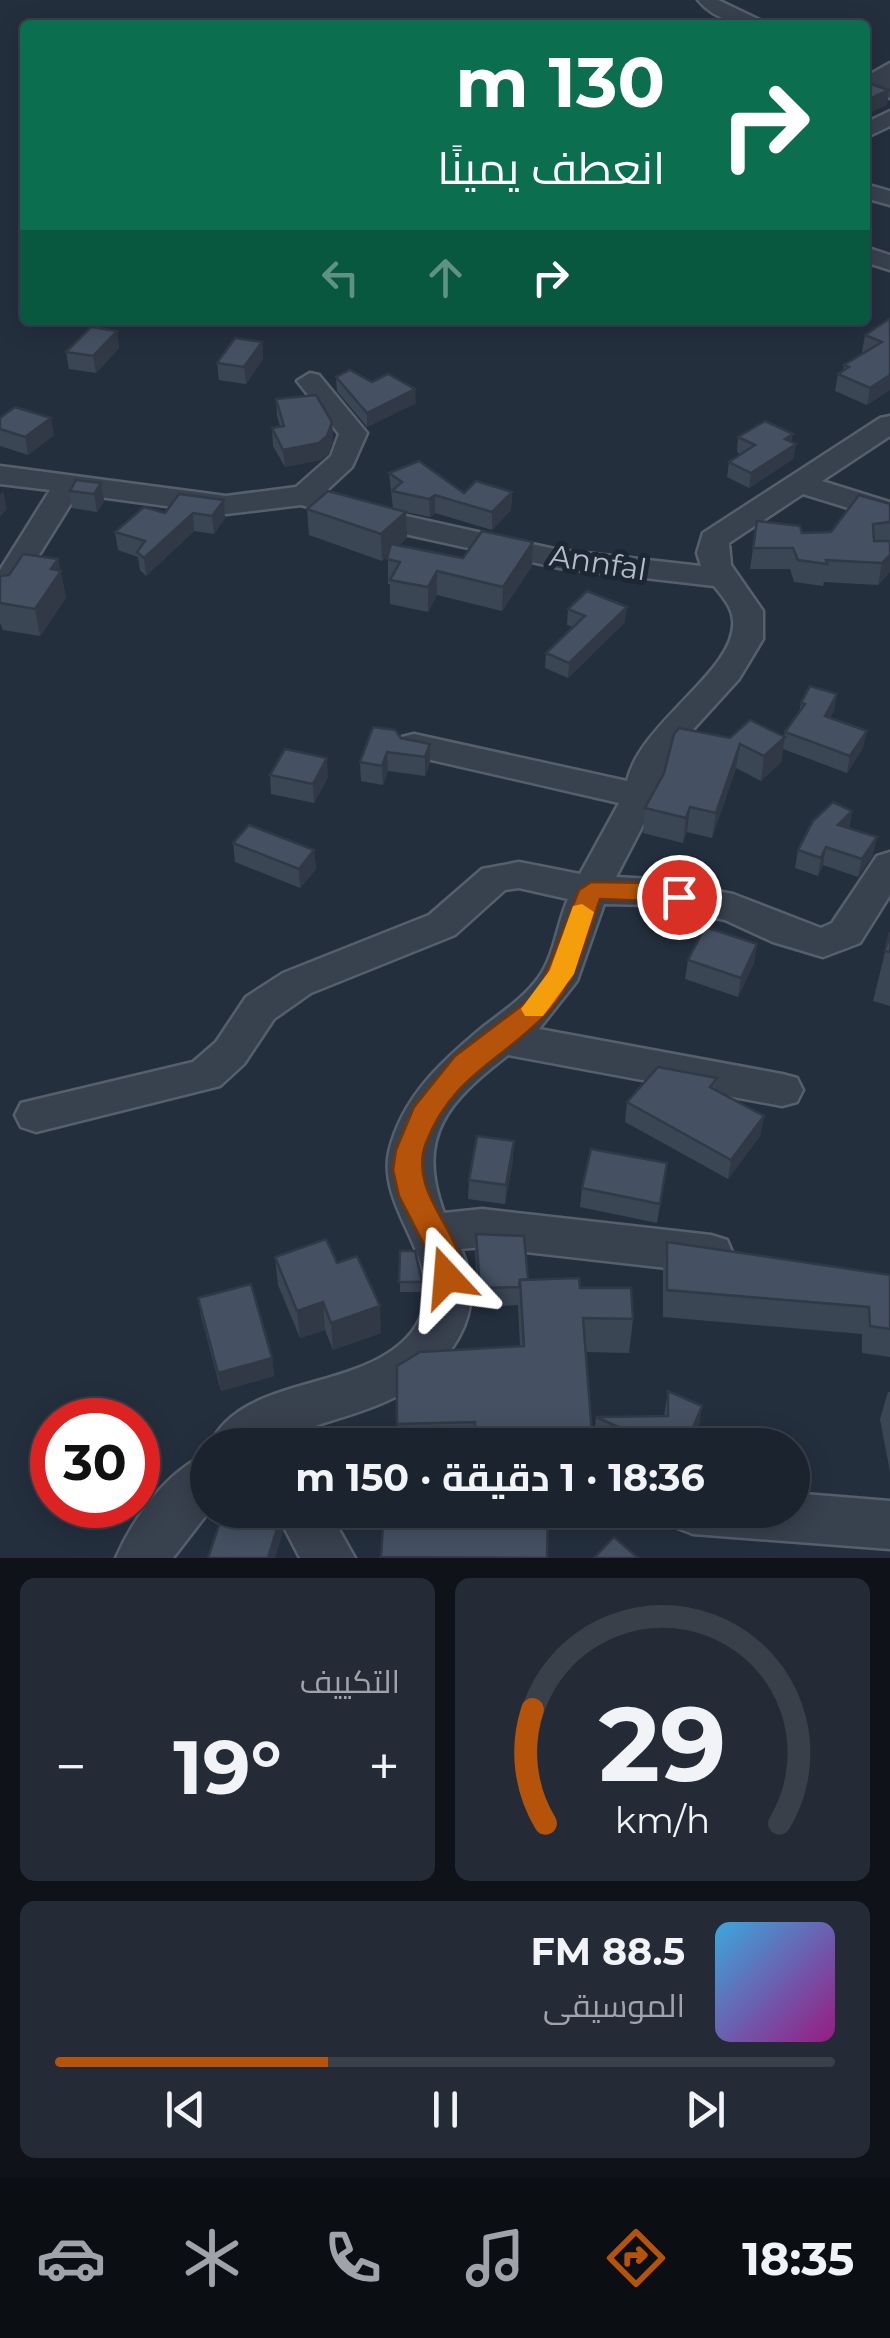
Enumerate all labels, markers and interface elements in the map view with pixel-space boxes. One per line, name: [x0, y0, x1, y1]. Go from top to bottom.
text: 130 m: [455, 39, 665, 125]
icon: right: [700, 60, 830, 190]
text: انعطف يمينًا: [437, 140, 665, 195]
icon: left: [313, 250, 368, 305]
icon: ahead: [418, 250, 473, 305]
icon: right: [523, 250, 578, 305]
street label: Annfal: [547, 537, 649, 588]
pin: [637, 855, 722, 940]
icon: arrive: [652, 870, 707, 925]
position arrow: [395, 1225, 499, 1329]
speed limit sign: 30: [30, 1398, 160, 1528]
text: 18:36 · 1 دقيقة · 150 m: [295, 1454, 705, 1501]
text: التكييف: [300, 1662, 400, 1701]
text: 29: [599, 1680, 726, 1807]
text: 19°: [173, 1721, 282, 1813]
text: −: [55, 1733, 87, 1800]
text: +: [368, 1733, 400, 1800]
text: km/h: [615, 1798, 710, 1842]
text: 88.5 FM: [531, 1928, 685, 1975]
text: الموسيقى: [543, 1986, 685, 2025]
icon: previous: [158, 2082, 213, 2137]
icon: pause: [418, 2082, 473, 2137]
icon: next: [678, 2082, 733, 2137]
icon: car: [36, 2223, 106, 2293]
icon: climate: [177, 2223, 247, 2293]
icon: phone: [318, 2223, 388, 2293]
icon: music: [460, 2223, 530, 2293]
icon: directions: [601, 2223, 671, 2293]
text: 18:35: [742, 2231, 854, 2286]

